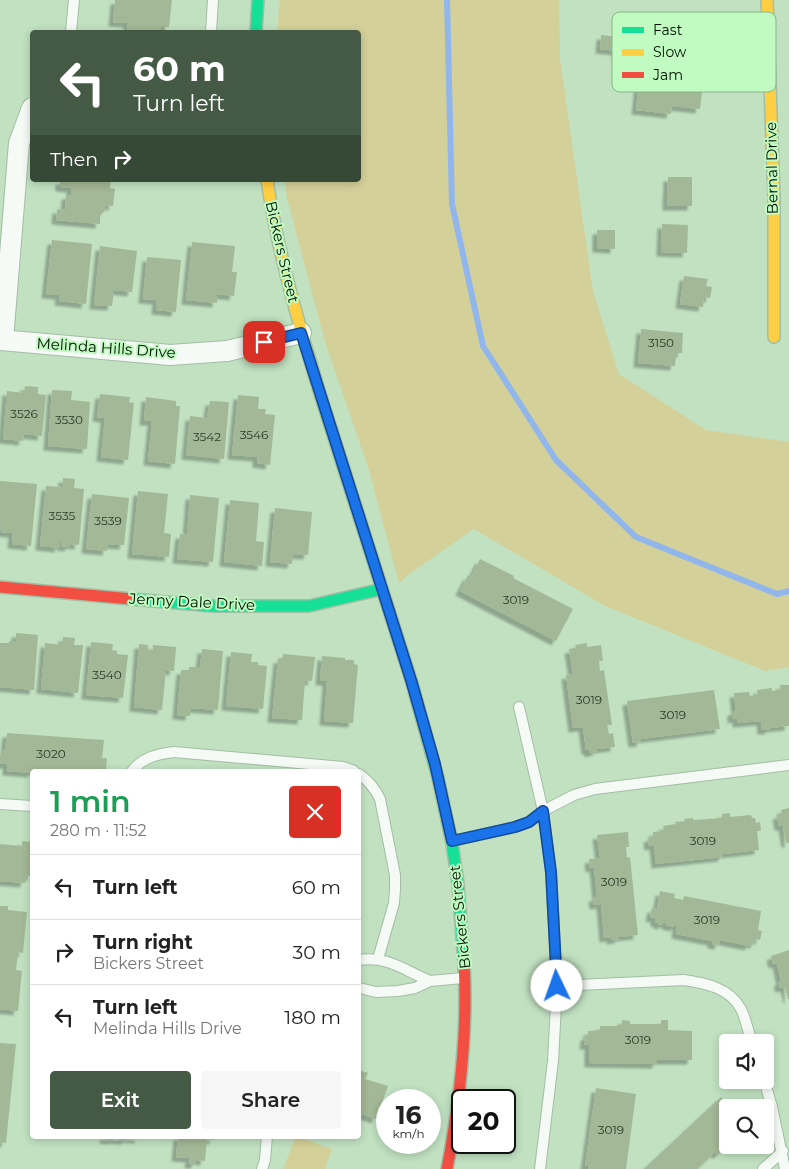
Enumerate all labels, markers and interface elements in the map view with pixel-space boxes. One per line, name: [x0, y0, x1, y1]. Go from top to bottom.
legend: [612, 12, 776, 92]
text: Fast: [653, 21, 683, 39]
text: Slow: [653, 43, 687, 61]
text: 60 m: [133, 47, 226, 90]
icon: left: [50, 50, 115, 115]
text: Jam: [652, 66, 683, 84]
text: Turn left: [133, 90, 225, 117]
street label: Bernal Drive: [761, 122, 782, 214]
icon: right: [108, 145, 136, 173]
text: Then: [50, 148, 98, 171]
street label: Bickers Street: [262, 199, 303, 305]
pin: [243, 321, 285, 363]
icon: arrive: [250, 328, 278, 356]
street label: Melinda Hills Drive: [36, 333, 176, 362]
house number: 3150: [648, 335, 674, 350]
house number: 3526: [10, 406, 38, 421]
house number: 3530: [55, 412, 83, 427]
house number: 3546: [240, 427, 268, 442]
house number: 3542: [193, 429, 221, 444]
house number: 3535: [49, 508, 76, 523]
house number: 3539: [94, 513, 122, 528]
street label: Jenny Dale Drive: [128, 589, 256, 614]
house number: 3019: [503, 592, 529, 607]
house number: 3540: [92, 667, 122, 682]
house number: 3019: [576, 692, 602, 707]
house number: 3019: [660, 707, 686, 722]
house number: 3020: [36, 746, 66, 761]
text: 1 min: [50, 783, 131, 820]
button: close: [289, 786, 341, 838]
text: 280 m · 11:52: [50, 821, 146, 840]
house number: 3019: [690, 833, 716, 848]
street label: Bickers Street: [445, 864, 474, 970]
icon: left: [50, 873, 78, 901]
house number: 3019: [601, 874, 627, 889]
text: Turn left: [93, 876, 178, 899]
text: 60 m: [292, 876, 341, 899]
house number: 3019: [694, 912, 720, 927]
text: Turn right: [93, 931, 193, 954]
icon: right: [50, 938, 78, 966]
text: 30 m: [293, 941, 341, 964]
text: Bickers Street: [93, 954, 204, 973]
position arrow: [530, 959, 582, 1011]
text: Turn left: [93, 996, 178, 1019]
icon: left: [50, 1003, 78, 1031]
text: 180 m: [284, 1006, 341, 1029]
text: Melinda Hills Drive: [93, 1019, 242, 1038]
house number: 3019: [625, 1032, 651, 1047]
map controls: [719, 1034, 774, 1154]
button: sound: [719, 1034, 774, 1089]
button: Exit: [50, 1071, 191, 1129]
button: Share: [201, 1071, 341, 1129]
speed limit sign: 20: [451, 1089, 516, 1154]
button: search: [719, 1099, 774, 1154]
text: 16: [396, 1100, 421, 1130]
house number: 3019: [598, 1122, 624, 1137]
text: km/h: [392, 1126, 425, 1141]

